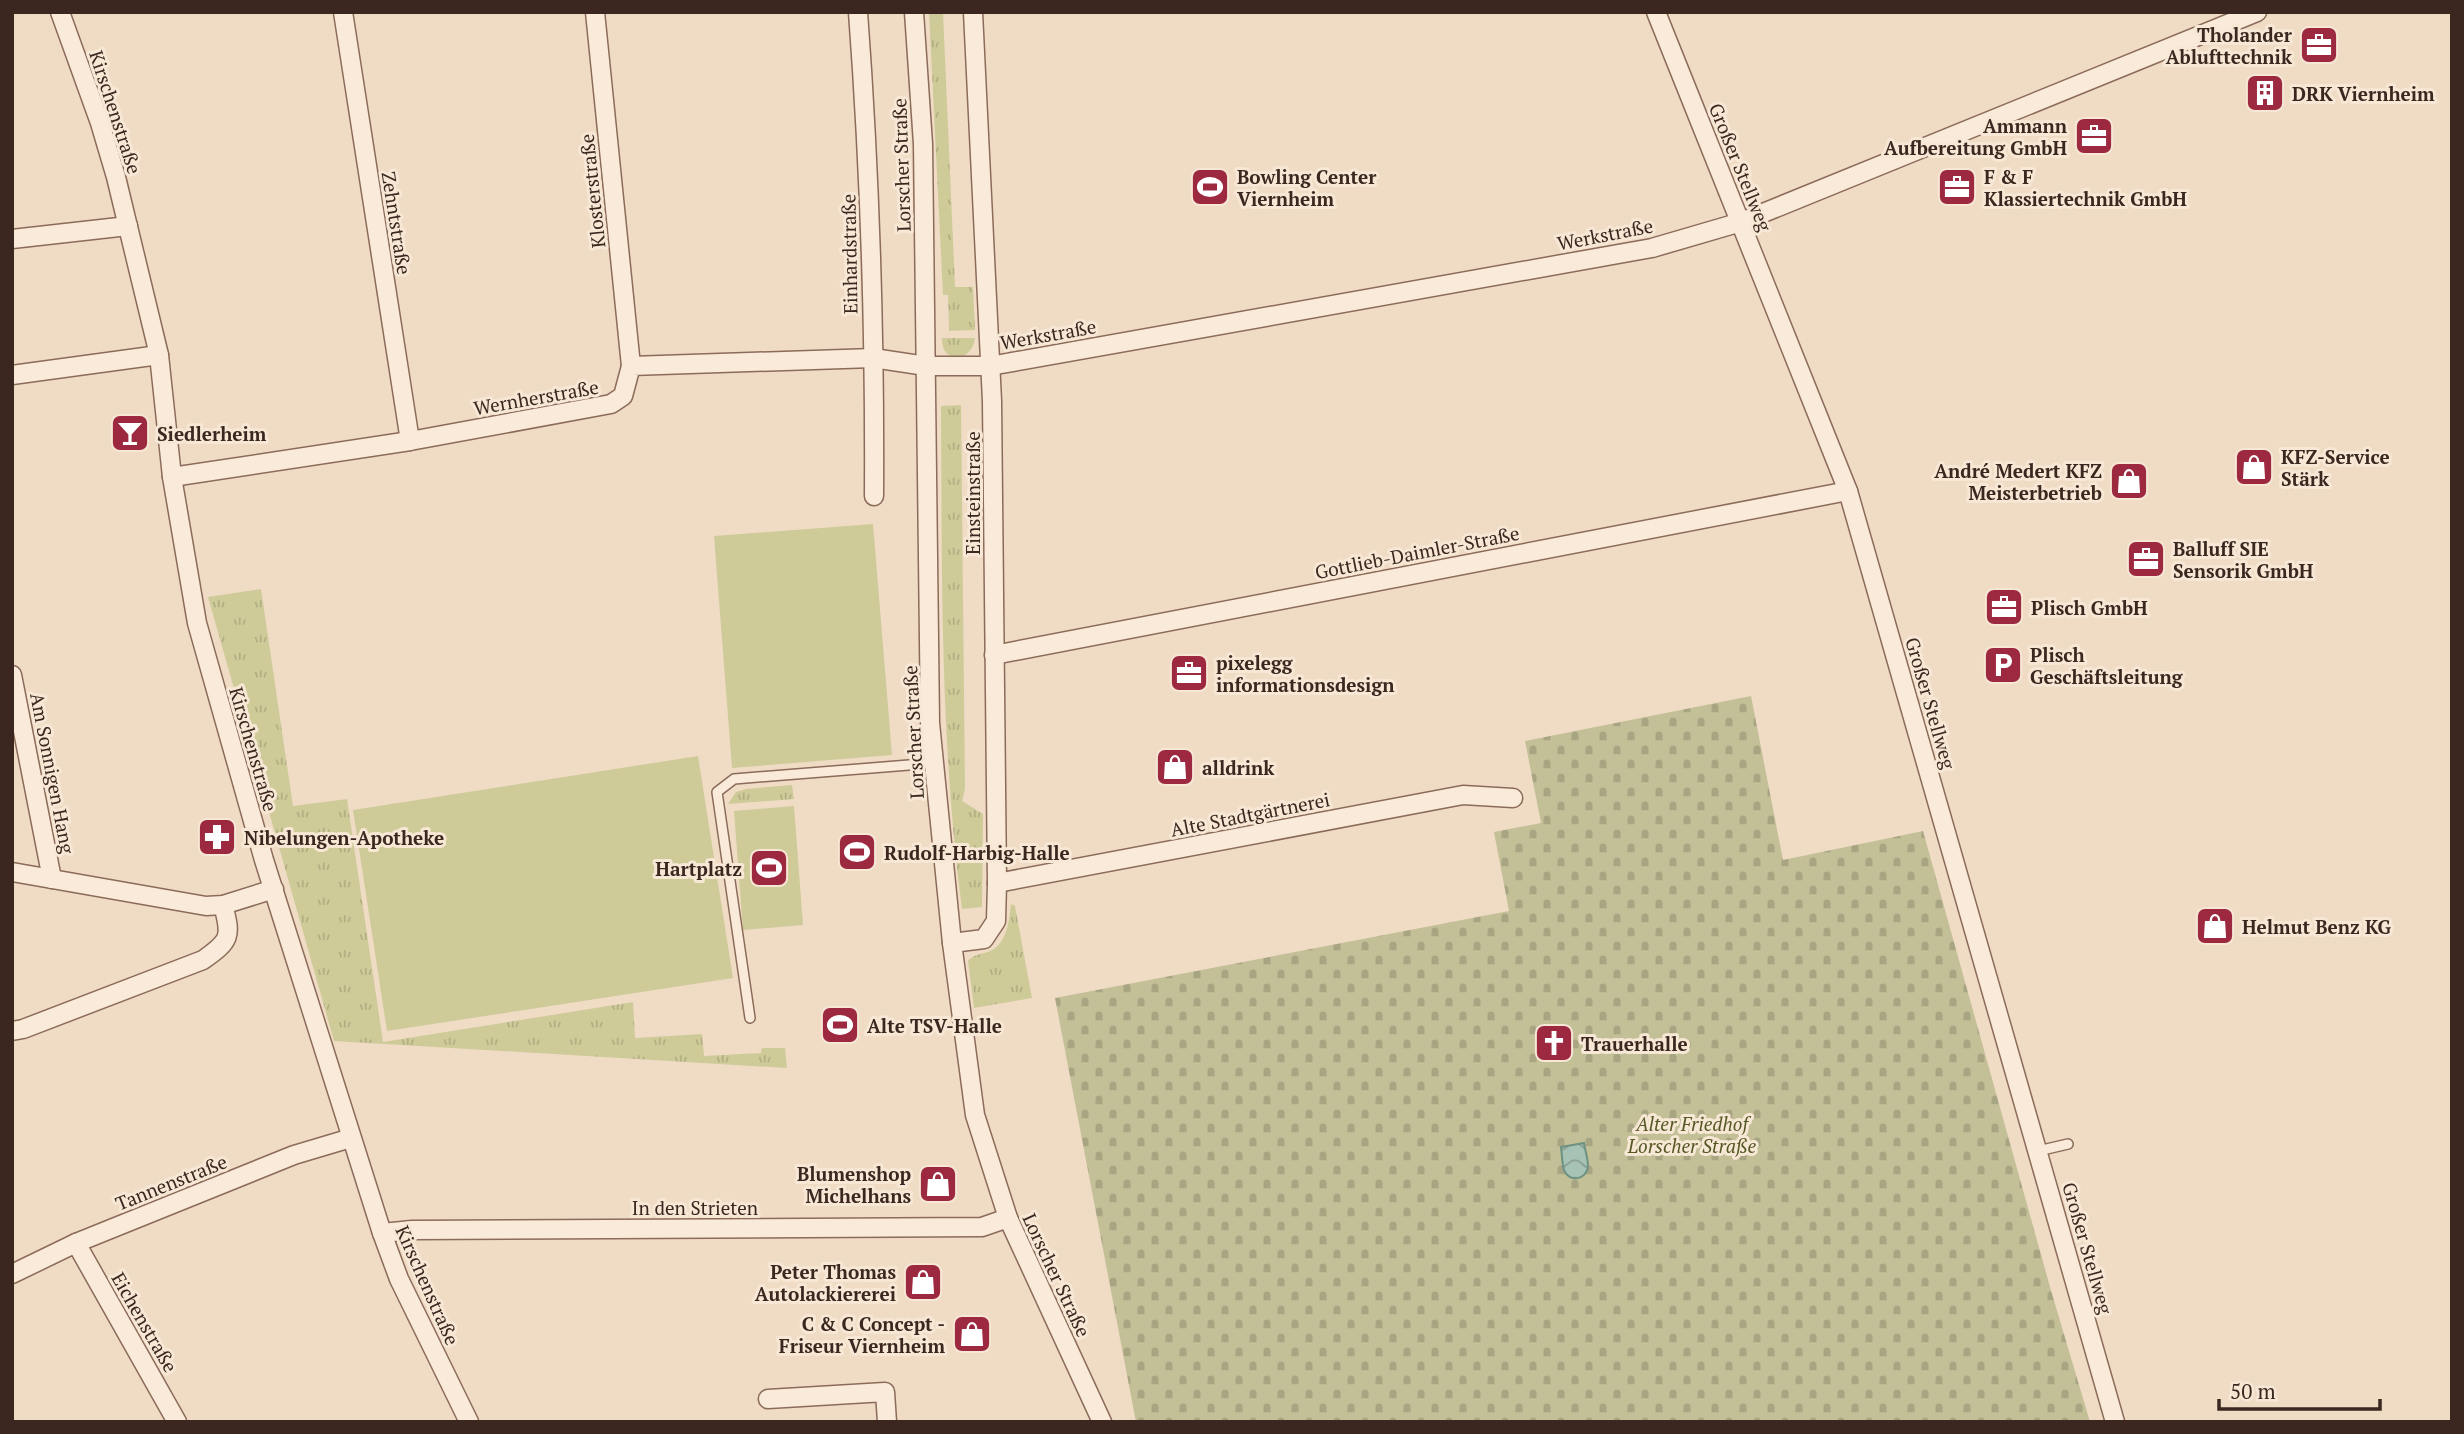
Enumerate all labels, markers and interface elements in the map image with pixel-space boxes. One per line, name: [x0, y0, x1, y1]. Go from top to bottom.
place label: Tholander Ablufttechnik: [2166, 22, 2293, 69]
office icon: Tholander Ablufttechnik: [2298, 24, 2340, 66]
street label: Kirschenstraße: [84, 47, 148, 177]
building icon: DRK Viernheim: [2244, 72, 2286, 114]
place label: DRK Viernheim: [2292, 81, 2435, 106]
street label: Lorscher Straße: [886, 98, 916, 232]
street label: Großer Stellweg: [1704, 99, 1778, 236]
place label: Ammann Aufbereitung GmbH: [1884, 113, 2068, 160]
office icon: Ammann Aufbereitung GmbH: [2073, 115, 2115, 157]
street label: Klosterstraße: [574, 133, 610, 249]
place label: Bowling Center Viernheim: [1237, 164, 1377, 211]
place label: F & F Klassiertechnik GmbH: [1984, 164, 2187, 211]
sports icon: Bowling Center Viernheim: [1189, 166, 1231, 208]
office icon: F & F Klassiertechnik GmbH: [1936, 166, 1978, 208]
street label: Zehntstraße: [377, 170, 417, 276]
street label: Einhardstraße: [835, 194, 863, 314]
street label: Werkstraße: [1555, 212, 1655, 256]
street label: Werkstraße: [998, 313, 1098, 355]
street label: Wernherstraße: [472, 374, 600, 420]
bar icon: Siedlerheim: [109, 412, 151, 454]
place label: Siedlerheim: [157, 421, 267, 446]
street label: Einsteinstraße: [960, 431, 985, 555]
place label: KFZ-Service Stärk: [2281, 444, 2390, 491]
shop icon: KFZ-Service Stärk: [2233, 446, 2275, 488]
place label: André Medert KFZ Meisterbetrieb: [1934, 458, 2102, 505]
shop icon: André Medert KFZ Meisterbetrieb: [2108, 460, 2150, 502]
street label: Gottlieb-Daimler-Straße: [1313, 520, 1521, 584]
place label: Balluff SIE Sensorik GmbH: [2173, 536, 2314, 583]
office icon: Balluff SIE Sensorik GmbH: [2125, 538, 2167, 580]
office icon: Plisch GmbH: [1983, 586, 2025, 628]
place label: Plisch GmbH: [2031, 595, 2148, 620]
street label: Großer Stellweg: [1900, 634, 1962, 773]
place label: Plisch Geschäftsleitung: [2030, 642, 2184, 689]
parking icon: Plisch Geschäftsleitung: [1982, 644, 2024, 686]
place label: pixelegg informationsdesign: [1216, 650, 1395, 697]
office icon: pixelegg informationsdesign: [1168, 652, 1210, 694]
street label: Lorscher Straße: [897, 665, 929, 799]
street label: Kirschenstraße: [224, 684, 284, 814]
street label: Am Sonnigen Hang: [25, 691, 81, 856]
shop icon: alldrink: [1154, 746, 1196, 788]
place label: alldrink: [1202, 755, 1275, 780]
street label: Alte Stadtgärtnerei: [1168, 786, 1332, 842]
pharmacy icon: Nibelungen-Apotheke: [196, 816, 238, 858]
place label: Nibelungen-Apotheke: [244, 825, 444, 850]
sports icon: Rudolf-Harbig-Halle: [836, 831, 878, 873]
place label: Rudolf-Harbig-Halle: [884, 840, 1070, 865]
sports icon: Hartplatz: [748, 847, 790, 889]
place label: Hartplatz: [655, 856, 742, 881]
shop icon: Helmut Benz KG: [2194, 905, 2236, 947]
place label: Helmut Benz KG: [2242, 914, 2392, 939]
sports icon: Alte TSV-Halle: [819, 1004, 861, 1046]
place label: Alte TSV-Halle: [867, 1013, 1002, 1038]
church icon: Trauerhalle: [1533, 1022, 1575, 1064]
place label: Trauerhalle: [1581, 1031, 1688, 1056]
park label: Alter Friedhof Lorscher Straße: [1627, 1111, 1757, 1158]
street label: Tannenstraße: [112, 1148, 230, 1216]
place label: Blumenshop Michelhans: [797, 1161, 911, 1208]
shop icon: Blumenshop Michelhans: [917, 1163, 959, 1205]
street label: Großer Stellweg: [2057, 1179, 2119, 1318]
street label: In den Strieten: [632, 1195, 758, 1220]
street label: Lorscher Straße: [1017, 1209, 1097, 1341]
street label: Kirschenstraße: [391, 1221, 465, 1349]
place label: Peter Thomas Autolackiererei: [755, 1259, 896, 1306]
shop icon: Peter Thomas Autolackiererei: [902, 1261, 944, 1303]
street label: Eichenstraße: [106, 1267, 184, 1377]
place label: C & C Concept - Friseur Viernheim: [779, 1311, 945, 1358]
shop icon: C & C Concept - Friseur Viernheim: [951, 1313, 993, 1355]
scale bar: [2219, 1368, 2380, 1412]
text: 50 m: [2230, 1377, 2276, 1405]

